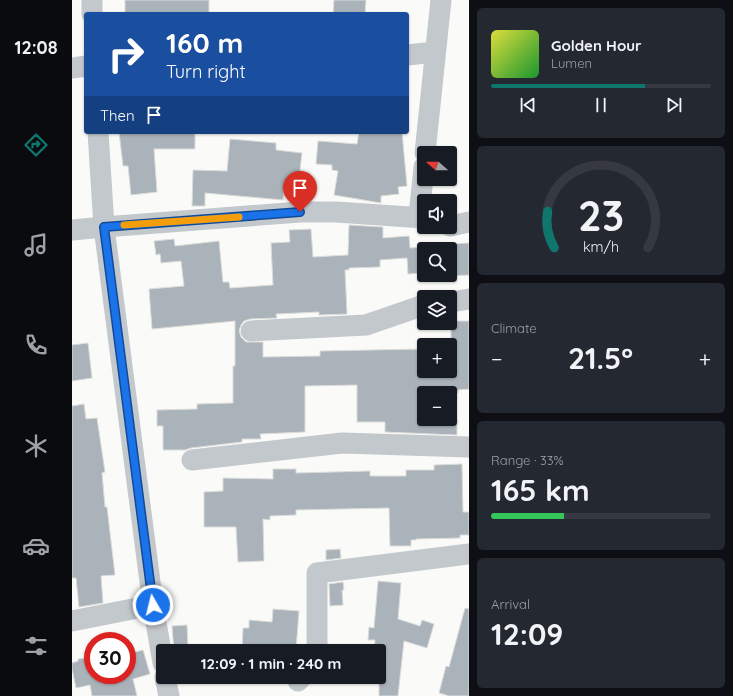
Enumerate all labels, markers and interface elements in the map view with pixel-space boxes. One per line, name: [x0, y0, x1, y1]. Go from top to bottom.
text: 160 m: [166, 25, 243, 60]
icon: right: [100, 28, 152, 80]
text: 12:08: [14, 36, 58, 59]
text: Golden Hour: [551, 36, 642, 55]
text: Lumen: [551, 55, 592, 71]
text: Turn right: [166, 60, 246, 83]
icon: previous: [517, 94, 539, 116]
icon: pause: [590, 94, 612, 116]
icon: next: [663, 94, 685, 116]
icon: arrive: [143, 104, 165, 126]
text: Then: [100, 106, 135, 125]
icon: directions: [22, 131, 50, 159]
north arrow: [417, 146, 457, 186]
map controls: [417, 146, 457, 426]
pin: [283, 171, 317, 212]
icon: arrive: [289, 177, 311, 199]
text: 23: [578, 189, 624, 241]
button: sound: [417, 194, 457, 234]
icon: music: [22, 231, 50, 259]
text: km/h: [583, 238, 619, 256]
button: search: [417, 242, 457, 282]
button: layers: [417, 290, 457, 330]
text: Climate: [491, 320, 537, 336]
icon: phone: [22, 331, 50, 359]
button: +: [417, 338, 457, 378]
text: 21.5°: [568, 339, 633, 377]
text: −: [491, 345, 502, 373]
text: +: [699, 345, 711, 373]
button: −: [417, 386, 457, 426]
icon: climate: [22, 432, 50, 460]
text: Range · 33%: [491, 452, 564, 468]
text: 165 km: [491, 471, 590, 509]
icon: car: [22, 532, 50, 560]
position arrow: [132, 584, 174, 626]
text: Arrival: [491, 596, 530, 612]
text: 12:09: [491, 615, 563, 653]
icon: filters: [22, 632, 50, 660]
speed limit sign: 30: [84, 632, 136, 684]
text: 12:09 · 1 min · 240 m: [201, 654, 341, 673]

